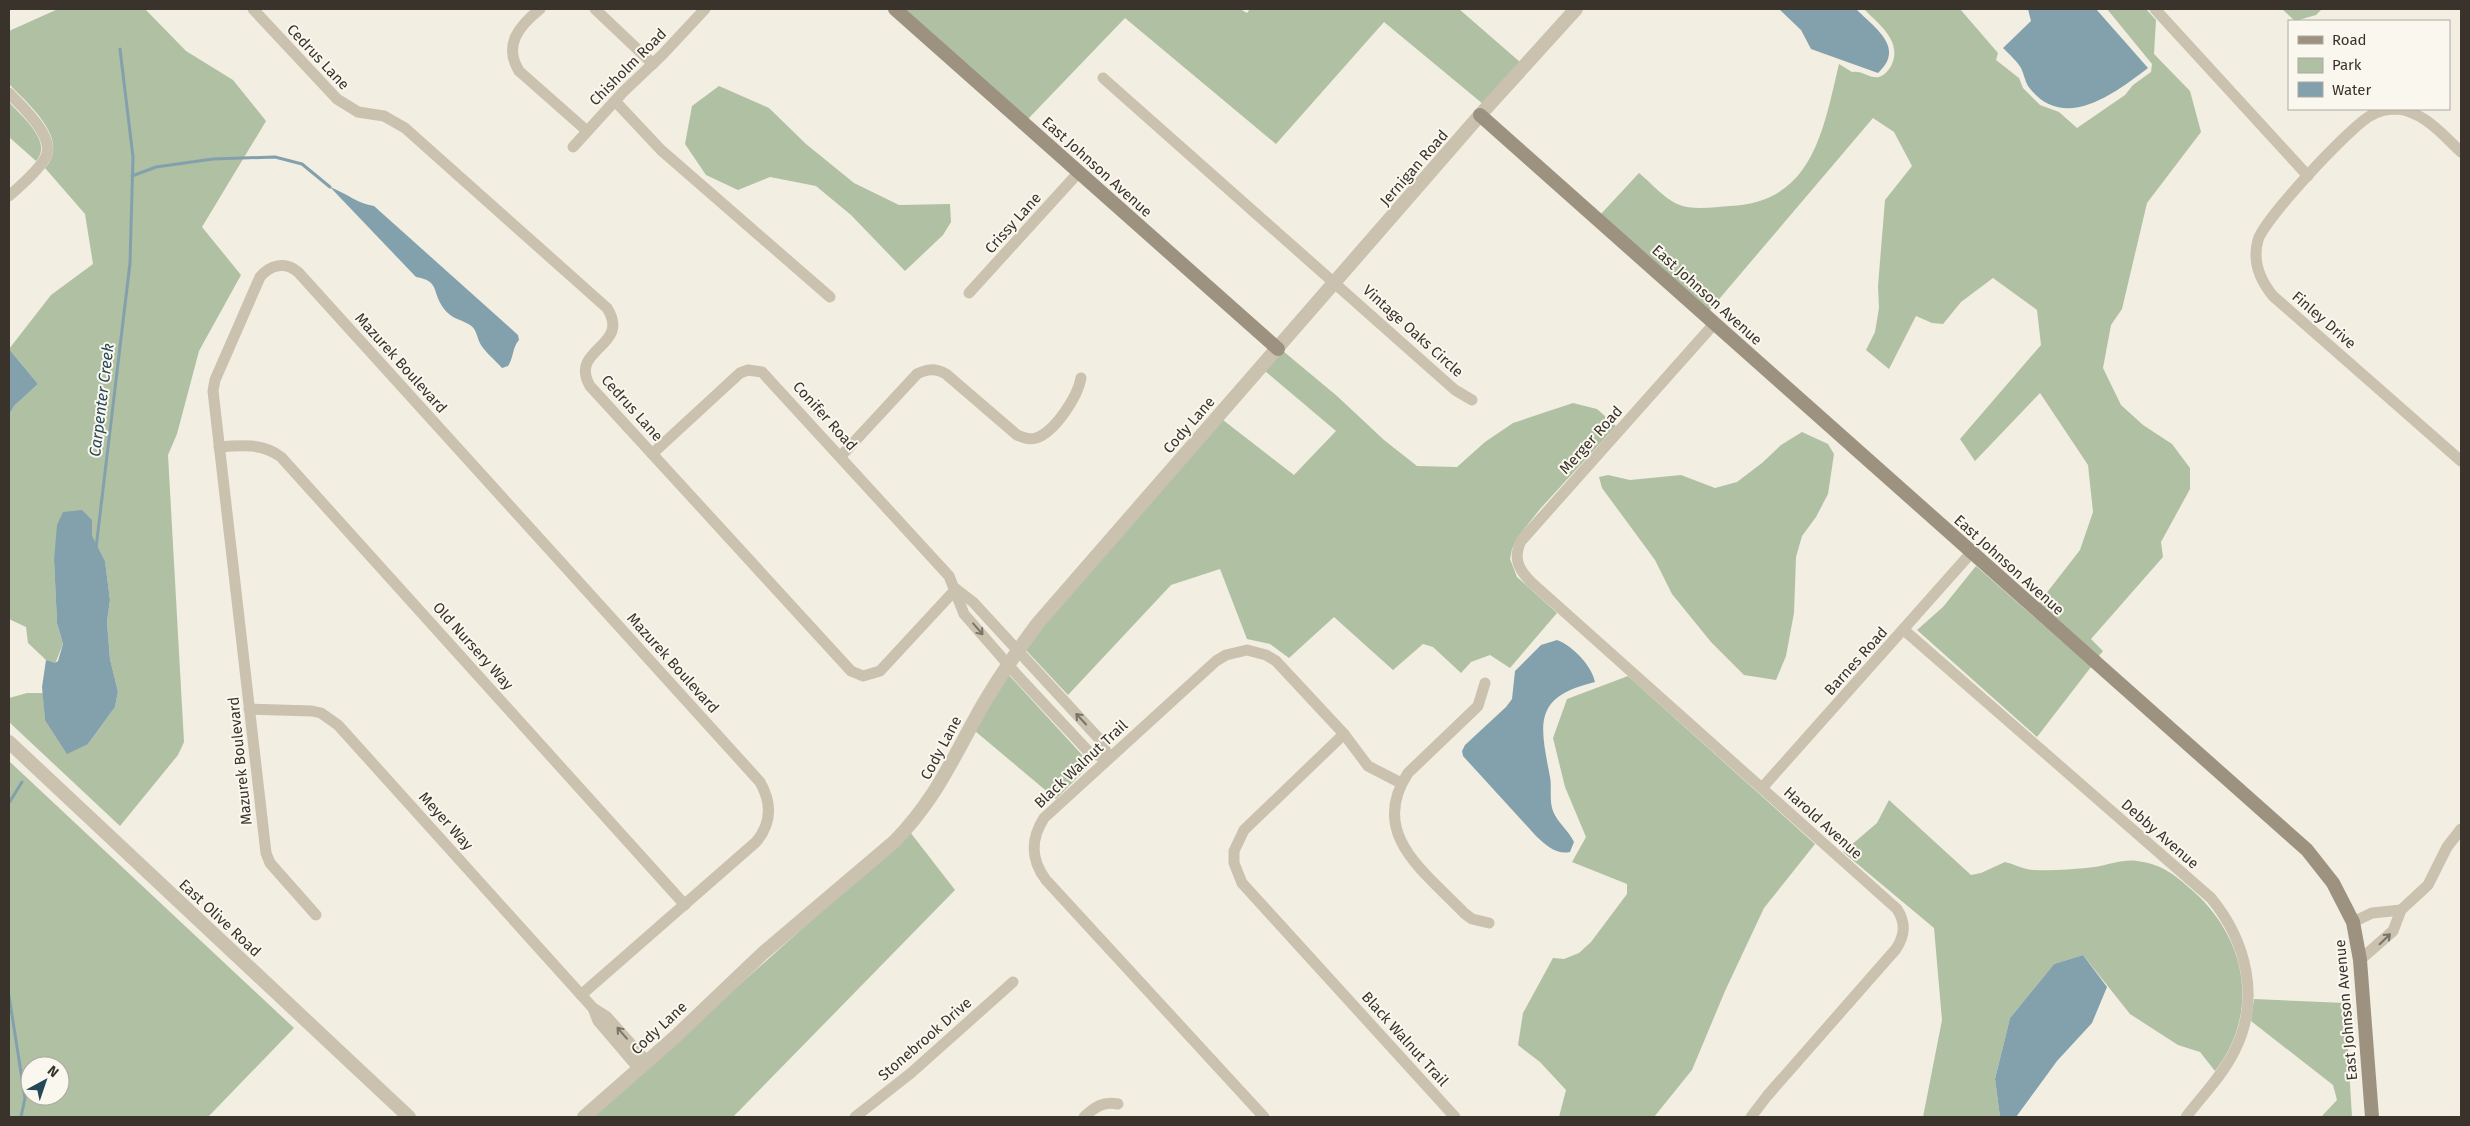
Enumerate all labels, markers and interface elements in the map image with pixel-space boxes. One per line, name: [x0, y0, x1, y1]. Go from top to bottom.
street label: Cedrus Lane: [283, 20, 353, 94]
legend: [2288, 20, 2450, 110]
street label: Chisholm Road: [586, 25, 670, 109]
text: Road: [2332, 31, 2367, 49]
text: Park: [2332, 56, 2362, 74]
text: Water: [2332, 81, 2371, 99]
street label: East Johnson Avenue: [1038, 113, 1156, 221]
street label: Jernigan Road: [1376, 126, 1452, 210]
street label: Crissy Lane: [981, 189, 1045, 257]
street label: East Johnson Avenue: [1648, 241, 1766, 349]
street label: Vintage Oaks Circle: [1359, 281, 1467, 381]
street label: Finley Drive: [2288, 287, 2360, 353]
street label: Mazurek Boulevard: [351, 309, 451, 417]
water label: Carpenter Creek: [85, 342, 118, 458]
street label: Cedrus Lane: [597, 371, 667, 445]
street label: Conifer Road: [789, 378, 861, 454]
street label: Cody Lane: [1159, 393, 1219, 457]
street label: Merger Road: [1556, 402, 1626, 478]
street label: East Johnson Avenue: [1950, 511, 2068, 619]
street label: Old Nursery Way: [429, 598, 517, 694]
street label: Mazurek Boulevard: [623, 609, 723, 717]
one-way arrow: [972, 622, 983, 635]
street label: Barnes Road: [1821, 623, 1891, 699]
street label: Mazurek Boulevard: [224, 696, 256, 826]
street label: Cody Lane: [917, 713, 965, 783]
one-way arrow: [1075, 713, 1087, 726]
street label: Black Walnut Trail: [1031, 716, 1132, 812]
street label: Harold Avenue: [1780, 783, 1866, 863]
street label: Meyer Way: [415, 788, 477, 854]
street label: Debby Avenue: [2118, 795, 2202, 873]
street label: East Olive Road: [175, 876, 265, 960]
one-way arrow: [2379, 933, 2392, 945]
street label: East Johnson Avenue: [2331, 939, 2361, 1081]
street label: Black Walnut Trail: [1358, 988, 1453, 1090]
street label: Stonebrook Drive: [875, 994, 975, 1084]
street label: Cody Lane: [627, 998, 691, 1058]
one-way arrow: [616, 1027, 628, 1040]
north arrow: [20, 1056, 70, 1106]
text: N: [44, 1062, 62, 1081]

